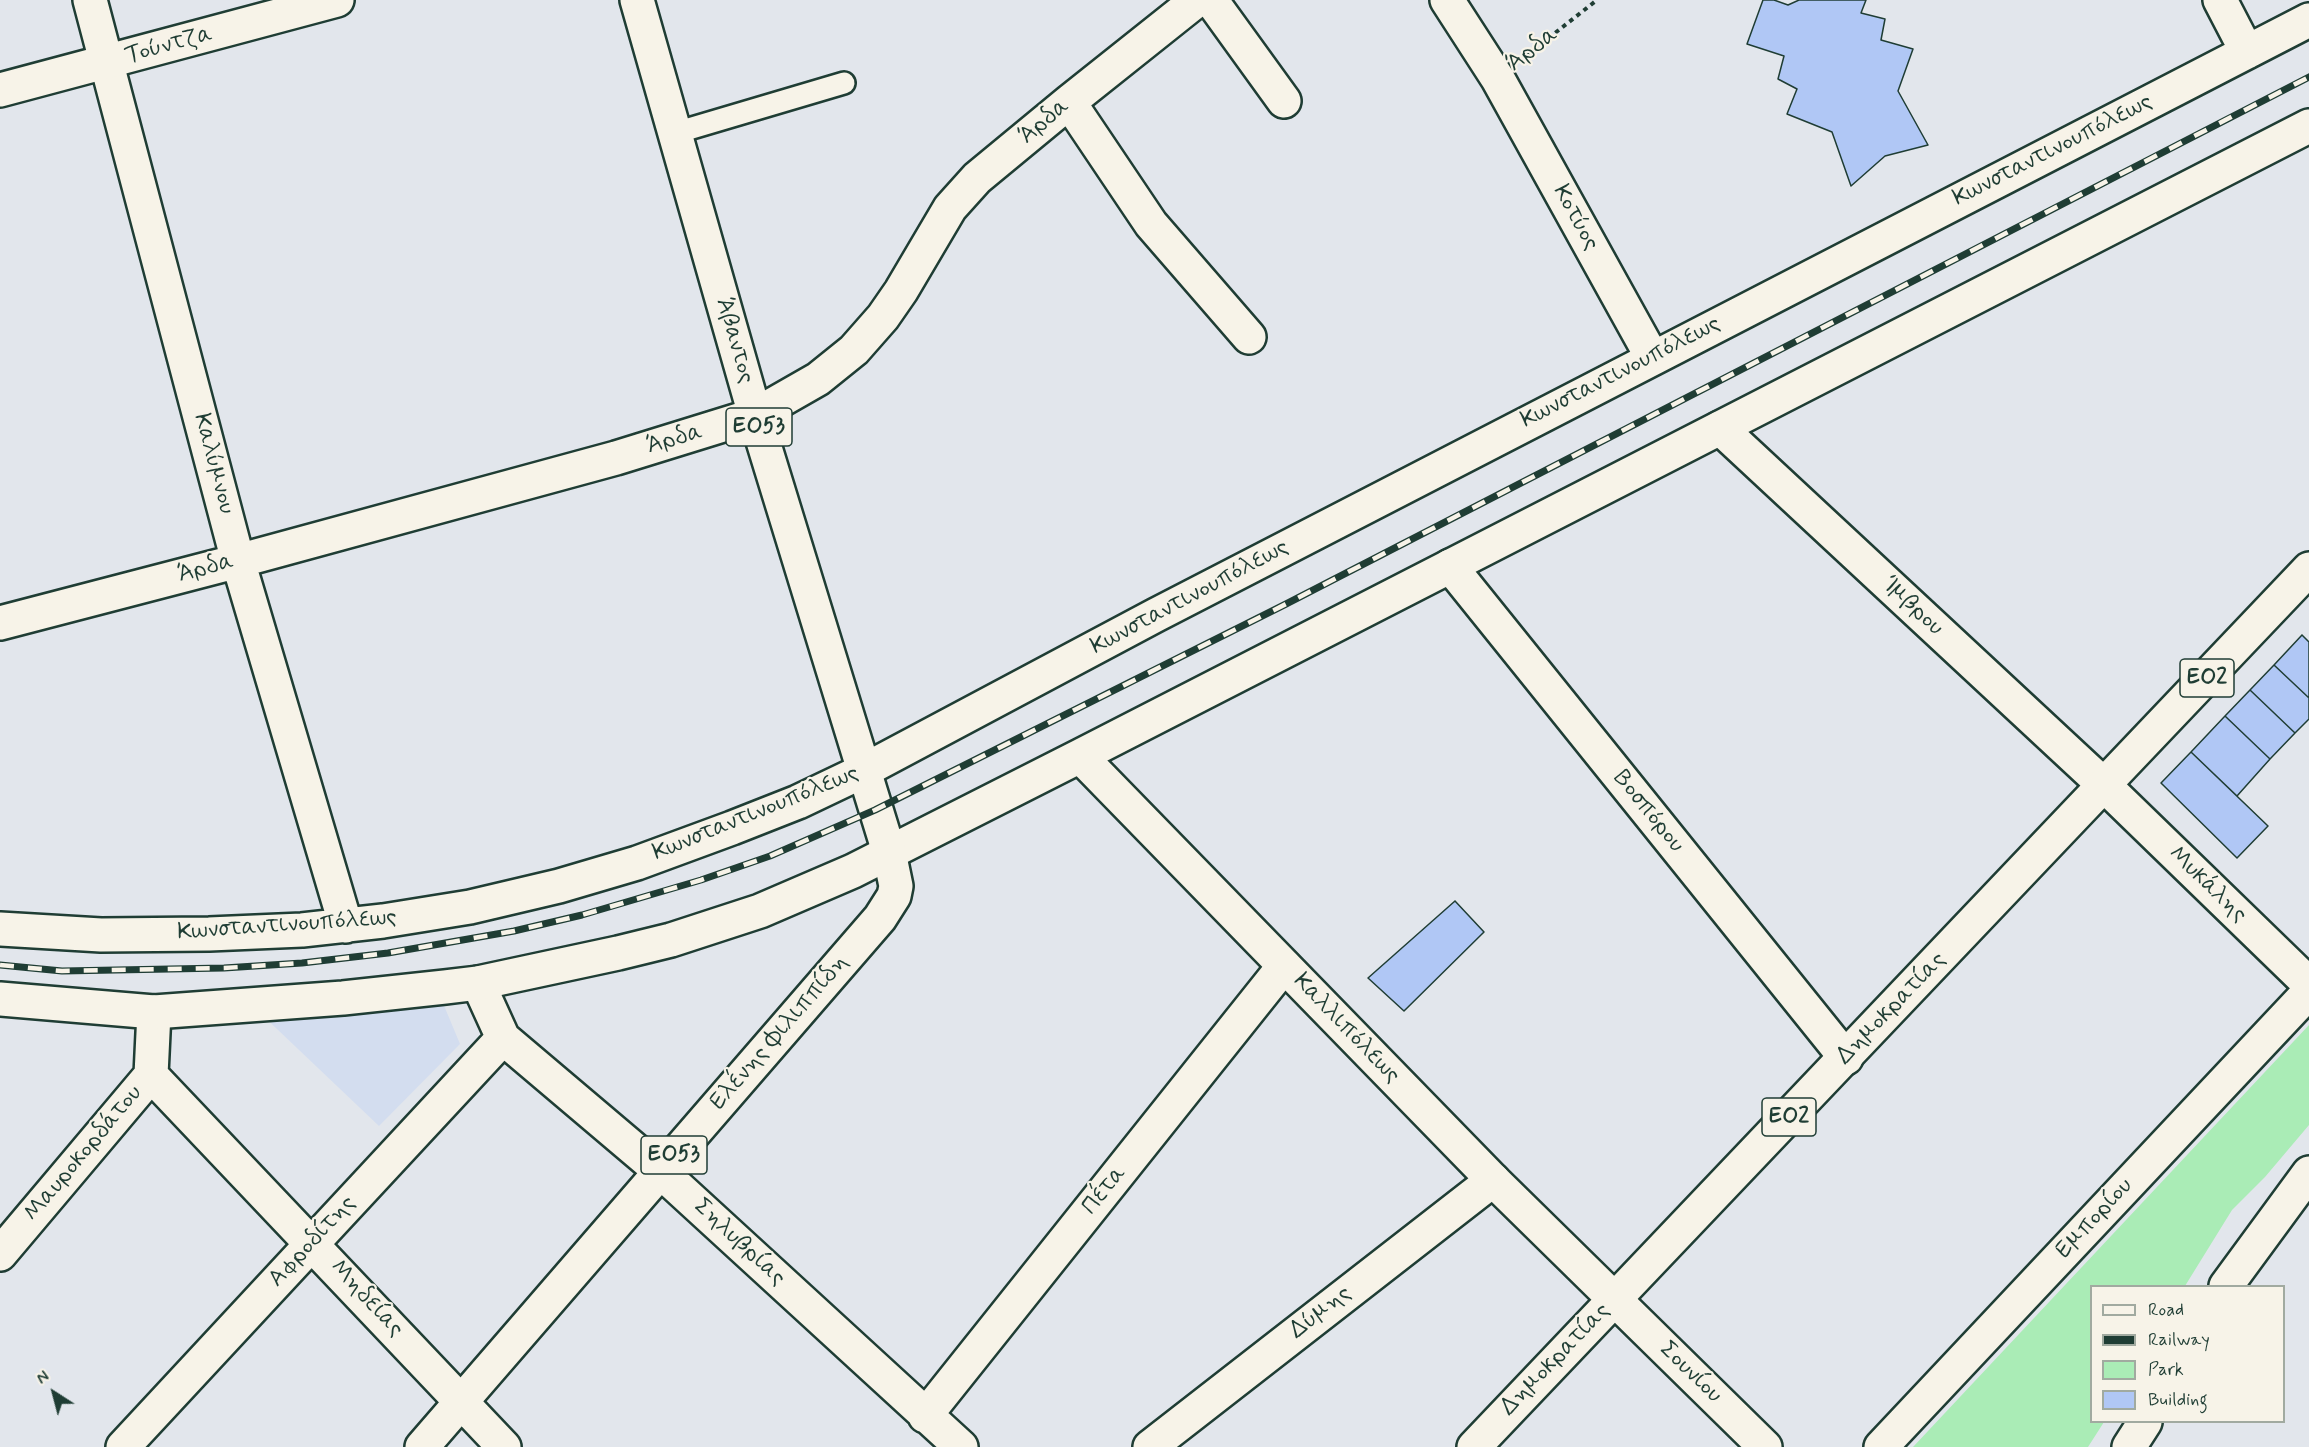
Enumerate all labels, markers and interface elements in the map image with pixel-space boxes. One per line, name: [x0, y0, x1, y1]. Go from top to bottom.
street label: Τούντζα: [122, 21, 216, 71]
street label: Άρδα: [1502, 21, 1564, 79]
street label: Κωνσταντινουπόλεως: [1948, 88, 2158, 214]
street label: Άρδα: [1014, 93, 1076, 151]
street label: Κοτύος: [1545, 180, 1605, 256]
street label: Άβαντος: [708, 295, 760, 387]
street label: Κωνσταντινουπόλεως: [1516, 310, 1726, 436]
road number: ΕΟ53: [726, 408, 792, 446]
street label: Καλύμνου: [186, 411, 240, 517]
street label: Άρδα: [644, 418, 706, 462]
street label: Κωνσταντινουπόλεως: [1086, 534, 1294, 662]
street label: Άρδα: [175, 548, 237, 590]
street label: Ίμβρου: [1875, 571, 1949, 643]
road number: ΕΟ2: [2180, 659, 2234, 697]
street label: Κωνσταντινουπόλεως: [649, 759, 863, 869]
street label: Βοσπόρου: [1606, 765, 1690, 859]
street label: Μυκάλης: [2162, 840, 2252, 930]
street label: Κωνσταντινουπόλεως: [176, 904, 398, 948]
street label: Δημοκρατίας: [1831, 947, 1953, 1071]
street label: Ελένης Φιλιππίδη: [705, 949, 855, 1117]
street label: Καλλιπόλεως: [1286, 968, 1406, 1090]
street label: Μαυροκορδάτου: [19, 1080, 149, 1228]
road number: ΕΟ2: [1762, 1098, 1816, 1136]
road number: ΕΟ53: [641, 1136, 707, 1174]
street label: Πέτα: [1077, 1161, 1133, 1221]
street label: Εμπορίου: [2050, 1173, 2140, 1265]
street label: Αφροδίτης: [263, 1190, 363, 1294]
street label: Σηλυβρίας: [687, 1193, 791, 1293]
street label: Μηδείας: [323, 1254, 409, 1344]
street label: Δύμης: [1284, 1280, 1358, 1346]
legend: [2090, 1285, 2285, 1423]
street label: Δημοκρατίας: [1495, 1298, 1617, 1422]
text: Road: [2148, 1298, 2184, 1322]
text: Railway: [2148, 1328, 2210, 1352]
street label: Σουνίου: [1652, 1336, 1728, 1410]
text: Park: [2148, 1358, 2184, 1382]
north arrow: [24, 1363, 84, 1423]
text: N: [33, 1366, 54, 1390]
text: Building: [2148, 1388, 2208, 1412]

